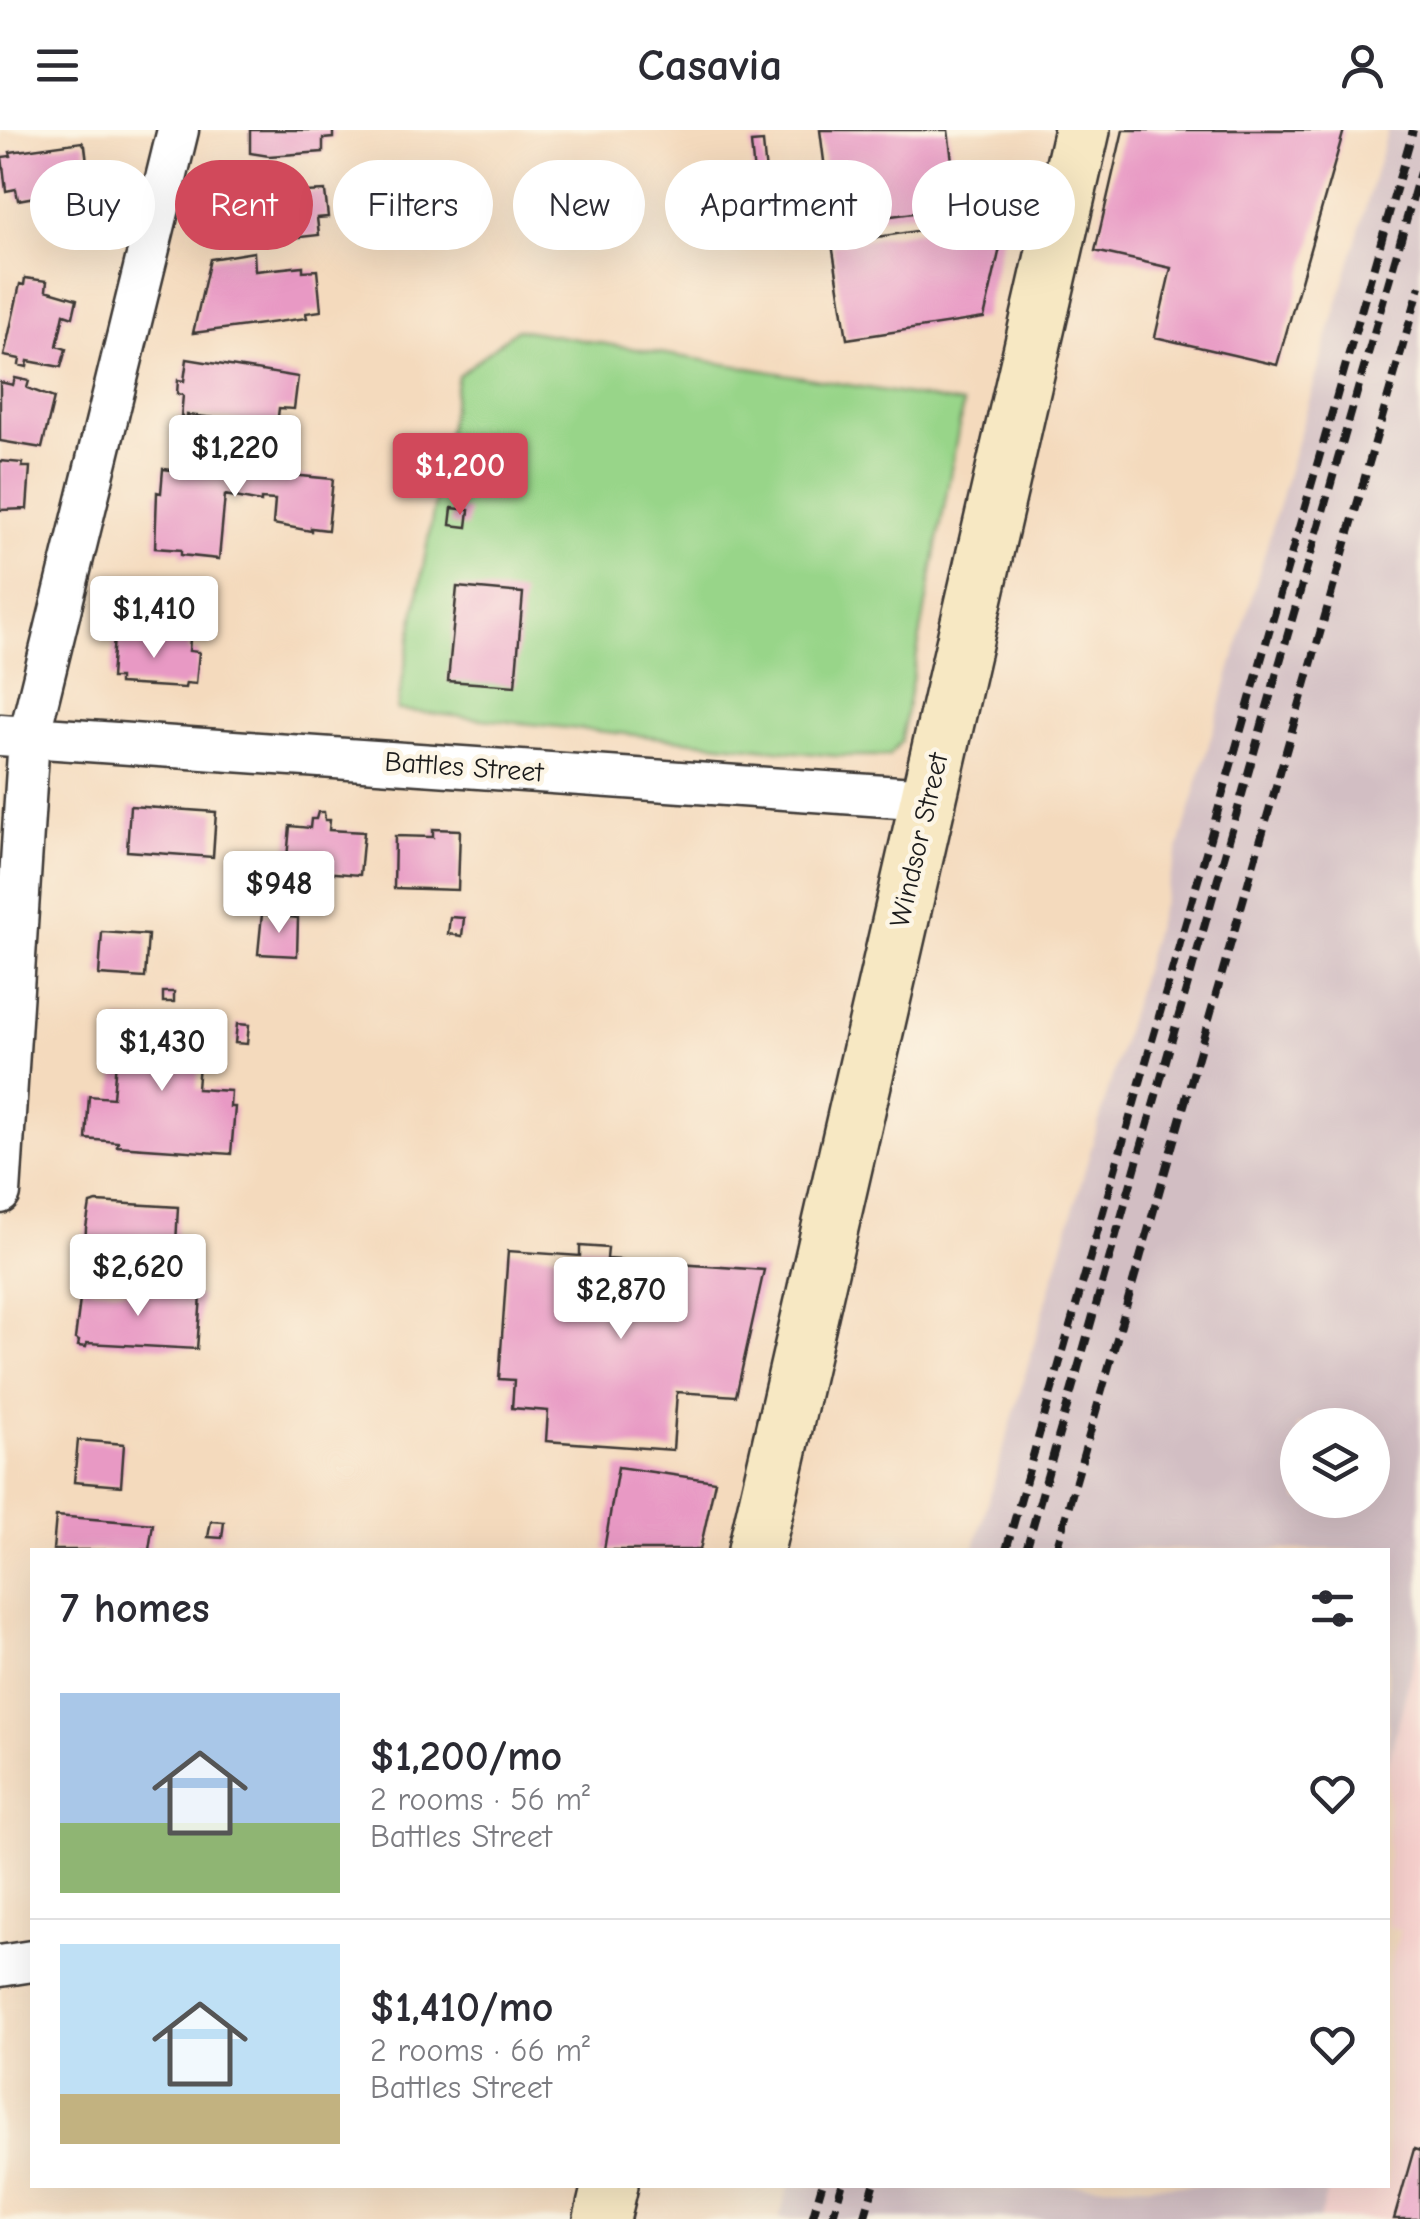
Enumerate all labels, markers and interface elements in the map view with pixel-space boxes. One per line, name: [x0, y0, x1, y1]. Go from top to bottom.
icon: menu: [30, 38, 85, 93]
icon: person: [1335, 38, 1390, 93]
text: Casavia: [638, 39, 782, 91]
chip: Buy: [30, 160, 155, 250]
chip: Rent: [175, 160, 313, 250]
chip: Filters: [333, 160, 493, 250]
chip: New: [513, 160, 645, 250]
chip: Apartment: [665, 160, 892, 250]
chip: House: [912, 160, 1075, 250]
pin: $1,220: [154, 415, 316, 500]
text: $1,220: [191, 429, 279, 466]
pin: $1,200: [379, 433, 541, 518]
text: $1,200: [415, 447, 505, 484]
pin: $1,410: [73, 576, 235, 661]
text: $1,410: [112, 590, 196, 627]
street label: Battles Street: [384, 745, 545, 789]
street label: Windsor Street: [883, 749, 955, 930]
pin: $948: [220, 851, 338, 936]
text: $948: [245, 865, 313, 902]
pin: $1,430: [81, 1009, 243, 1094]
text: $1,430: [118, 1023, 206, 1060]
pin: $2,620: [57, 1234, 219, 1319]
text: $2,620: [92, 1248, 184, 1285]
pin: $2,870: [540, 1257, 702, 1342]
text: $2,870: [576, 1271, 666, 1308]
map controls: [1280, 1408, 1390, 1518]
button: layers: [1280, 1408, 1390, 1518]
icon: filters: [1305, 1581, 1360, 1636]
text: 7 homes: [60, 1584, 210, 1633]
text: $1,200/mo: [370, 1732, 562, 1781]
icon: home: [140, 1733, 260, 1853]
icon: heart: [1305, 1766, 1360, 1821]
text: 2 rooms · 56 m²: [370, 1781, 590, 1818]
text: Battles Street: [370, 1818, 552, 1855]
text: $1,410/mo: [370, 1983, 554, 2032]
icon: home: [140, 1984, 260, 2104]
icon: heart: [1305, 2017, 1360, 2072]
text: 2 rooms · 66 m²: [370, 2032, 590, 2069]
text: Battles Street: [370, 2069, 552, 2106]

